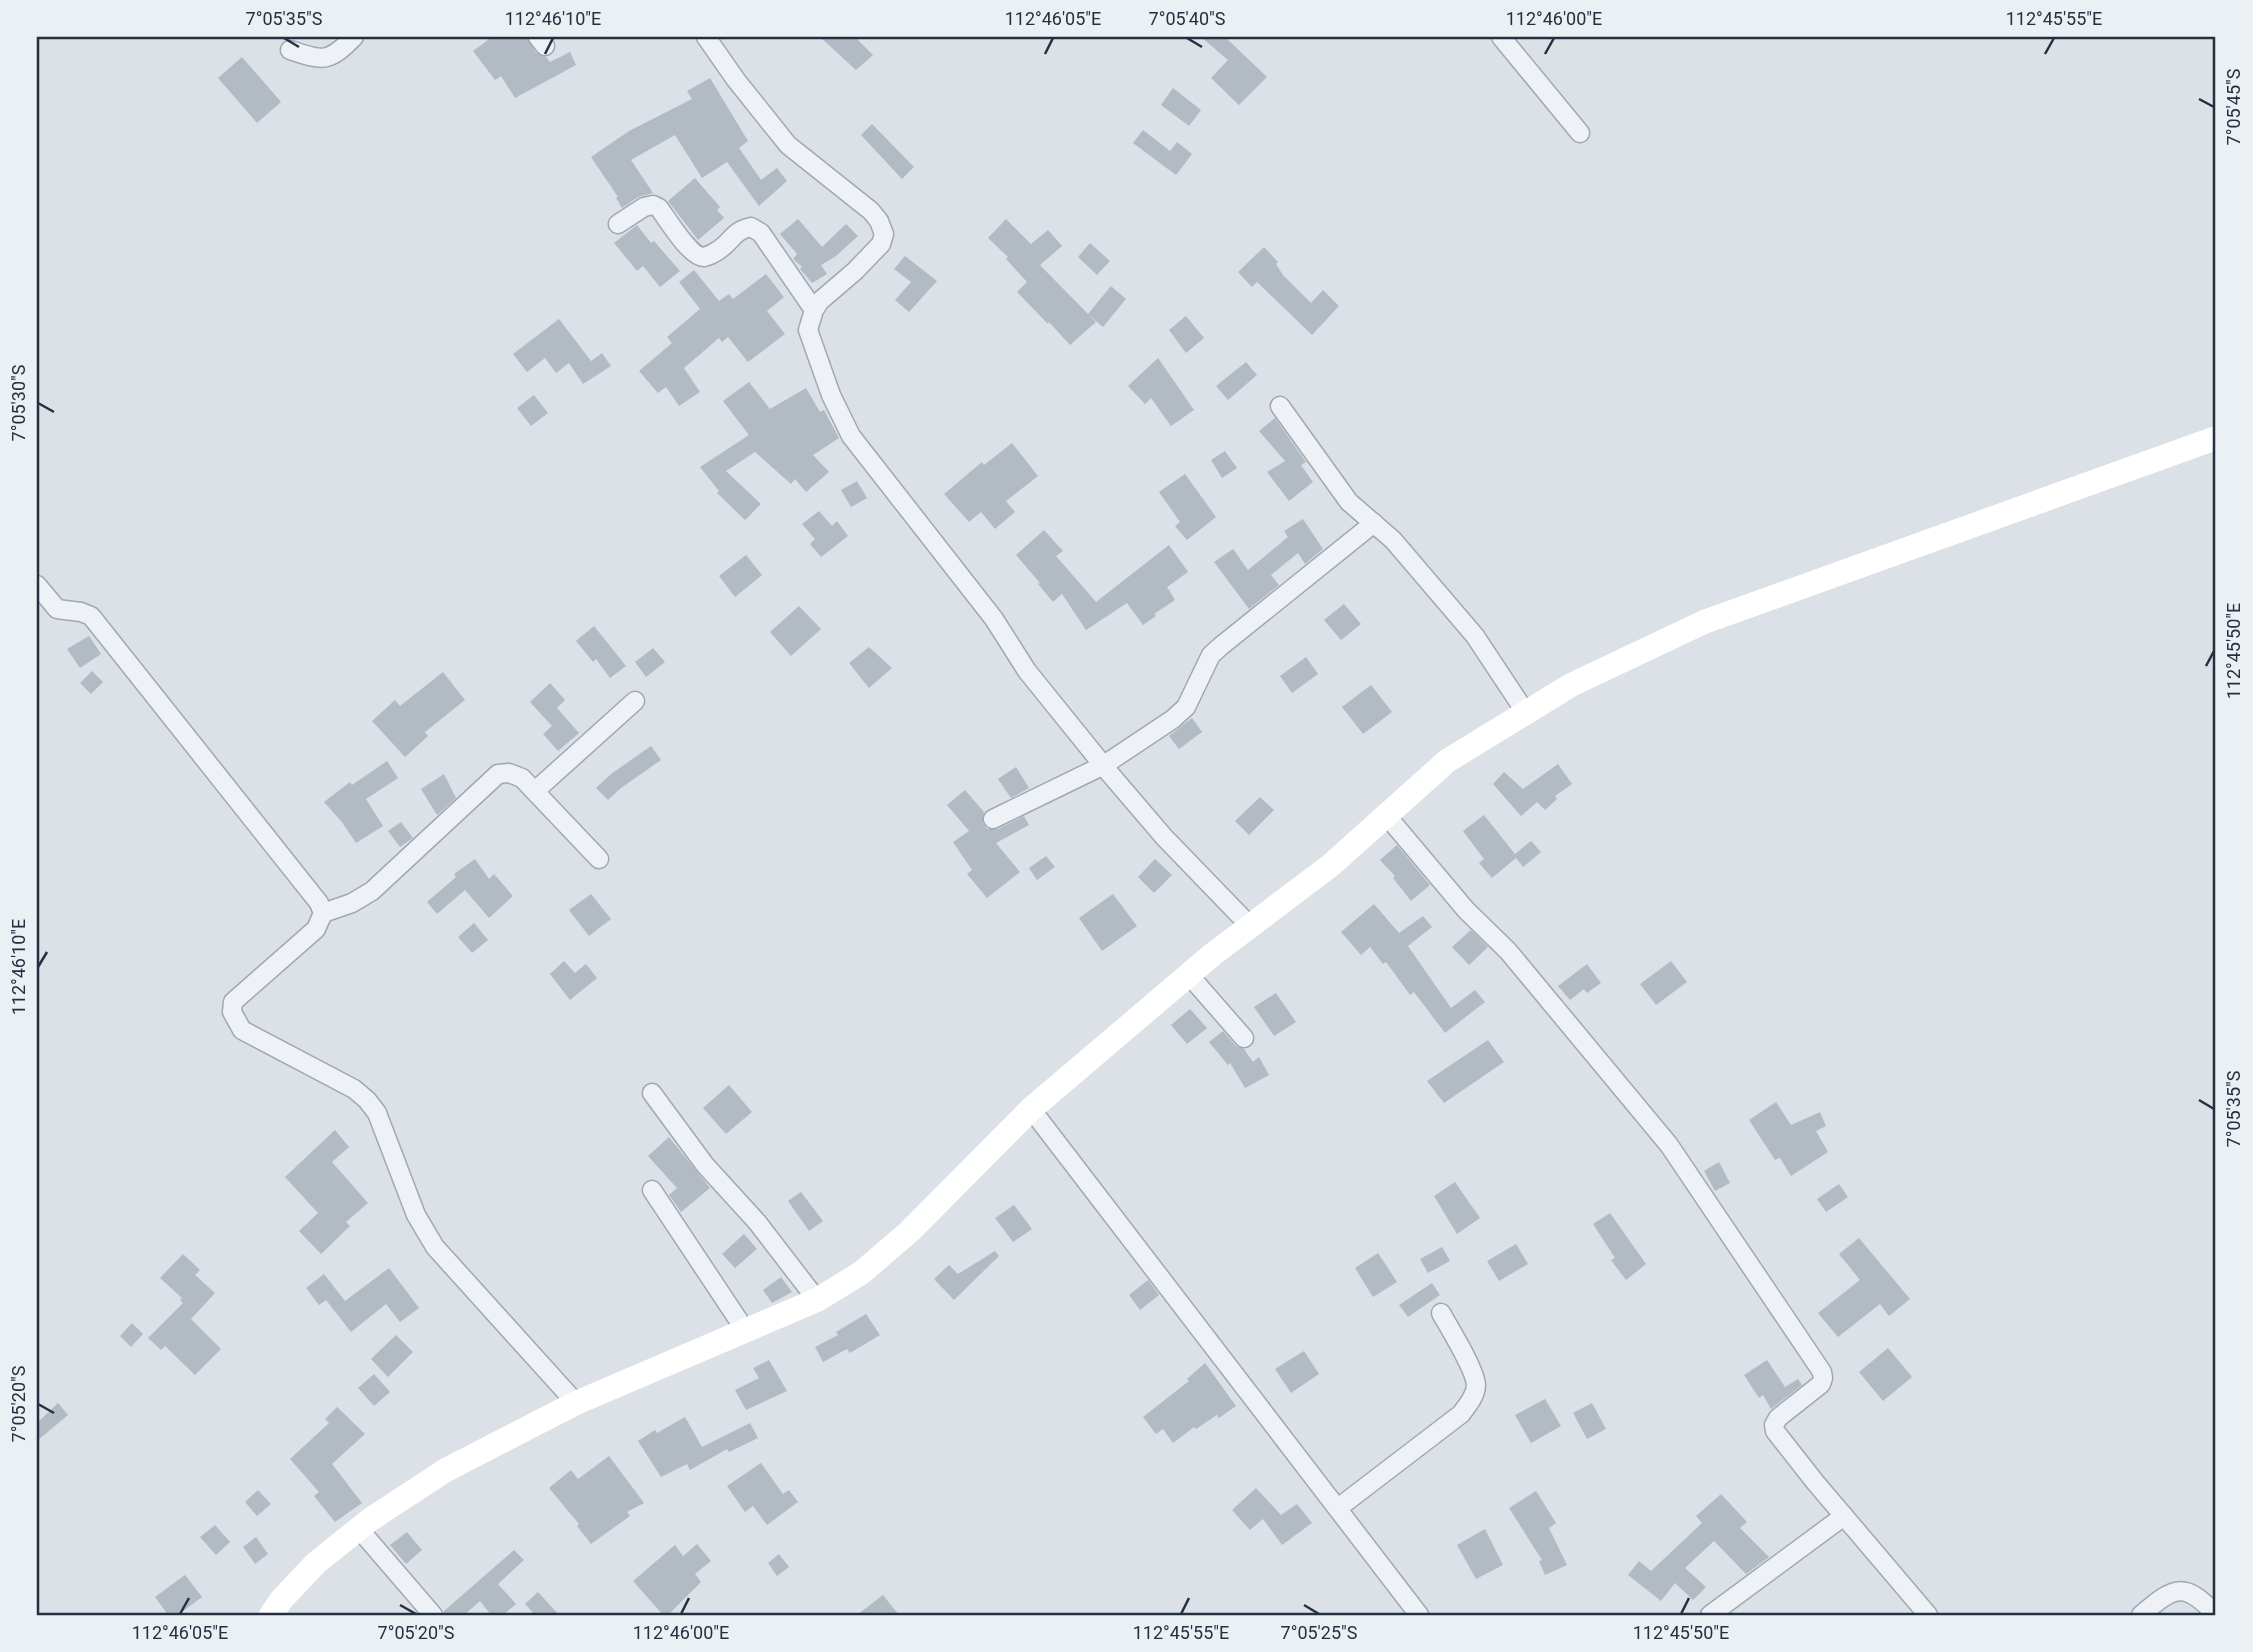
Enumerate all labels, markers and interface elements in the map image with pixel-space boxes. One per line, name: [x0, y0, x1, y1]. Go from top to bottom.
text: 7°05'35"S: [246, 8, 323, 29]
text: 112°46'10"E: [505, 8, 601, 29]
text: 112°46'05"E: [1005, 8, 1101, 29]
text: 7°05'40"S: [1149, 8, 1226, 29]
text: 112°46'00"E: [1506, 8, 1602, 29]
text: 112°45'55"E: [2006, 8, 2102, 29]
text: 7°05'45"S: [2223, 68, 2244, 145]
text: 7°05'30"S: [8, 364, 29, 441]
text: 112°45'50"E: [2223, 603, 2244, 699]
text: 112°46'10"E: [8, 919, 29, 1015]
text: 7°05'35"S: [2223, 1070, 2244, 1147]
text: 7°05'20"S: [8, 1365, 29, 1442]
text: 112°46'05"E: [132, 1622, 228, 1643]
text: 7°05'20"S: [378, 1622, 455, 1643]
text: 112°46'00"E: [633, 1622, 729, 1643]
text: 112°45'55"E: [1133, 1622, 1229, 1643]
text: 7°05'25"S: [1281, 1622, 1358, 1643]
text: 112°45'50"E: [1633, 1622, 1729, 1643]

